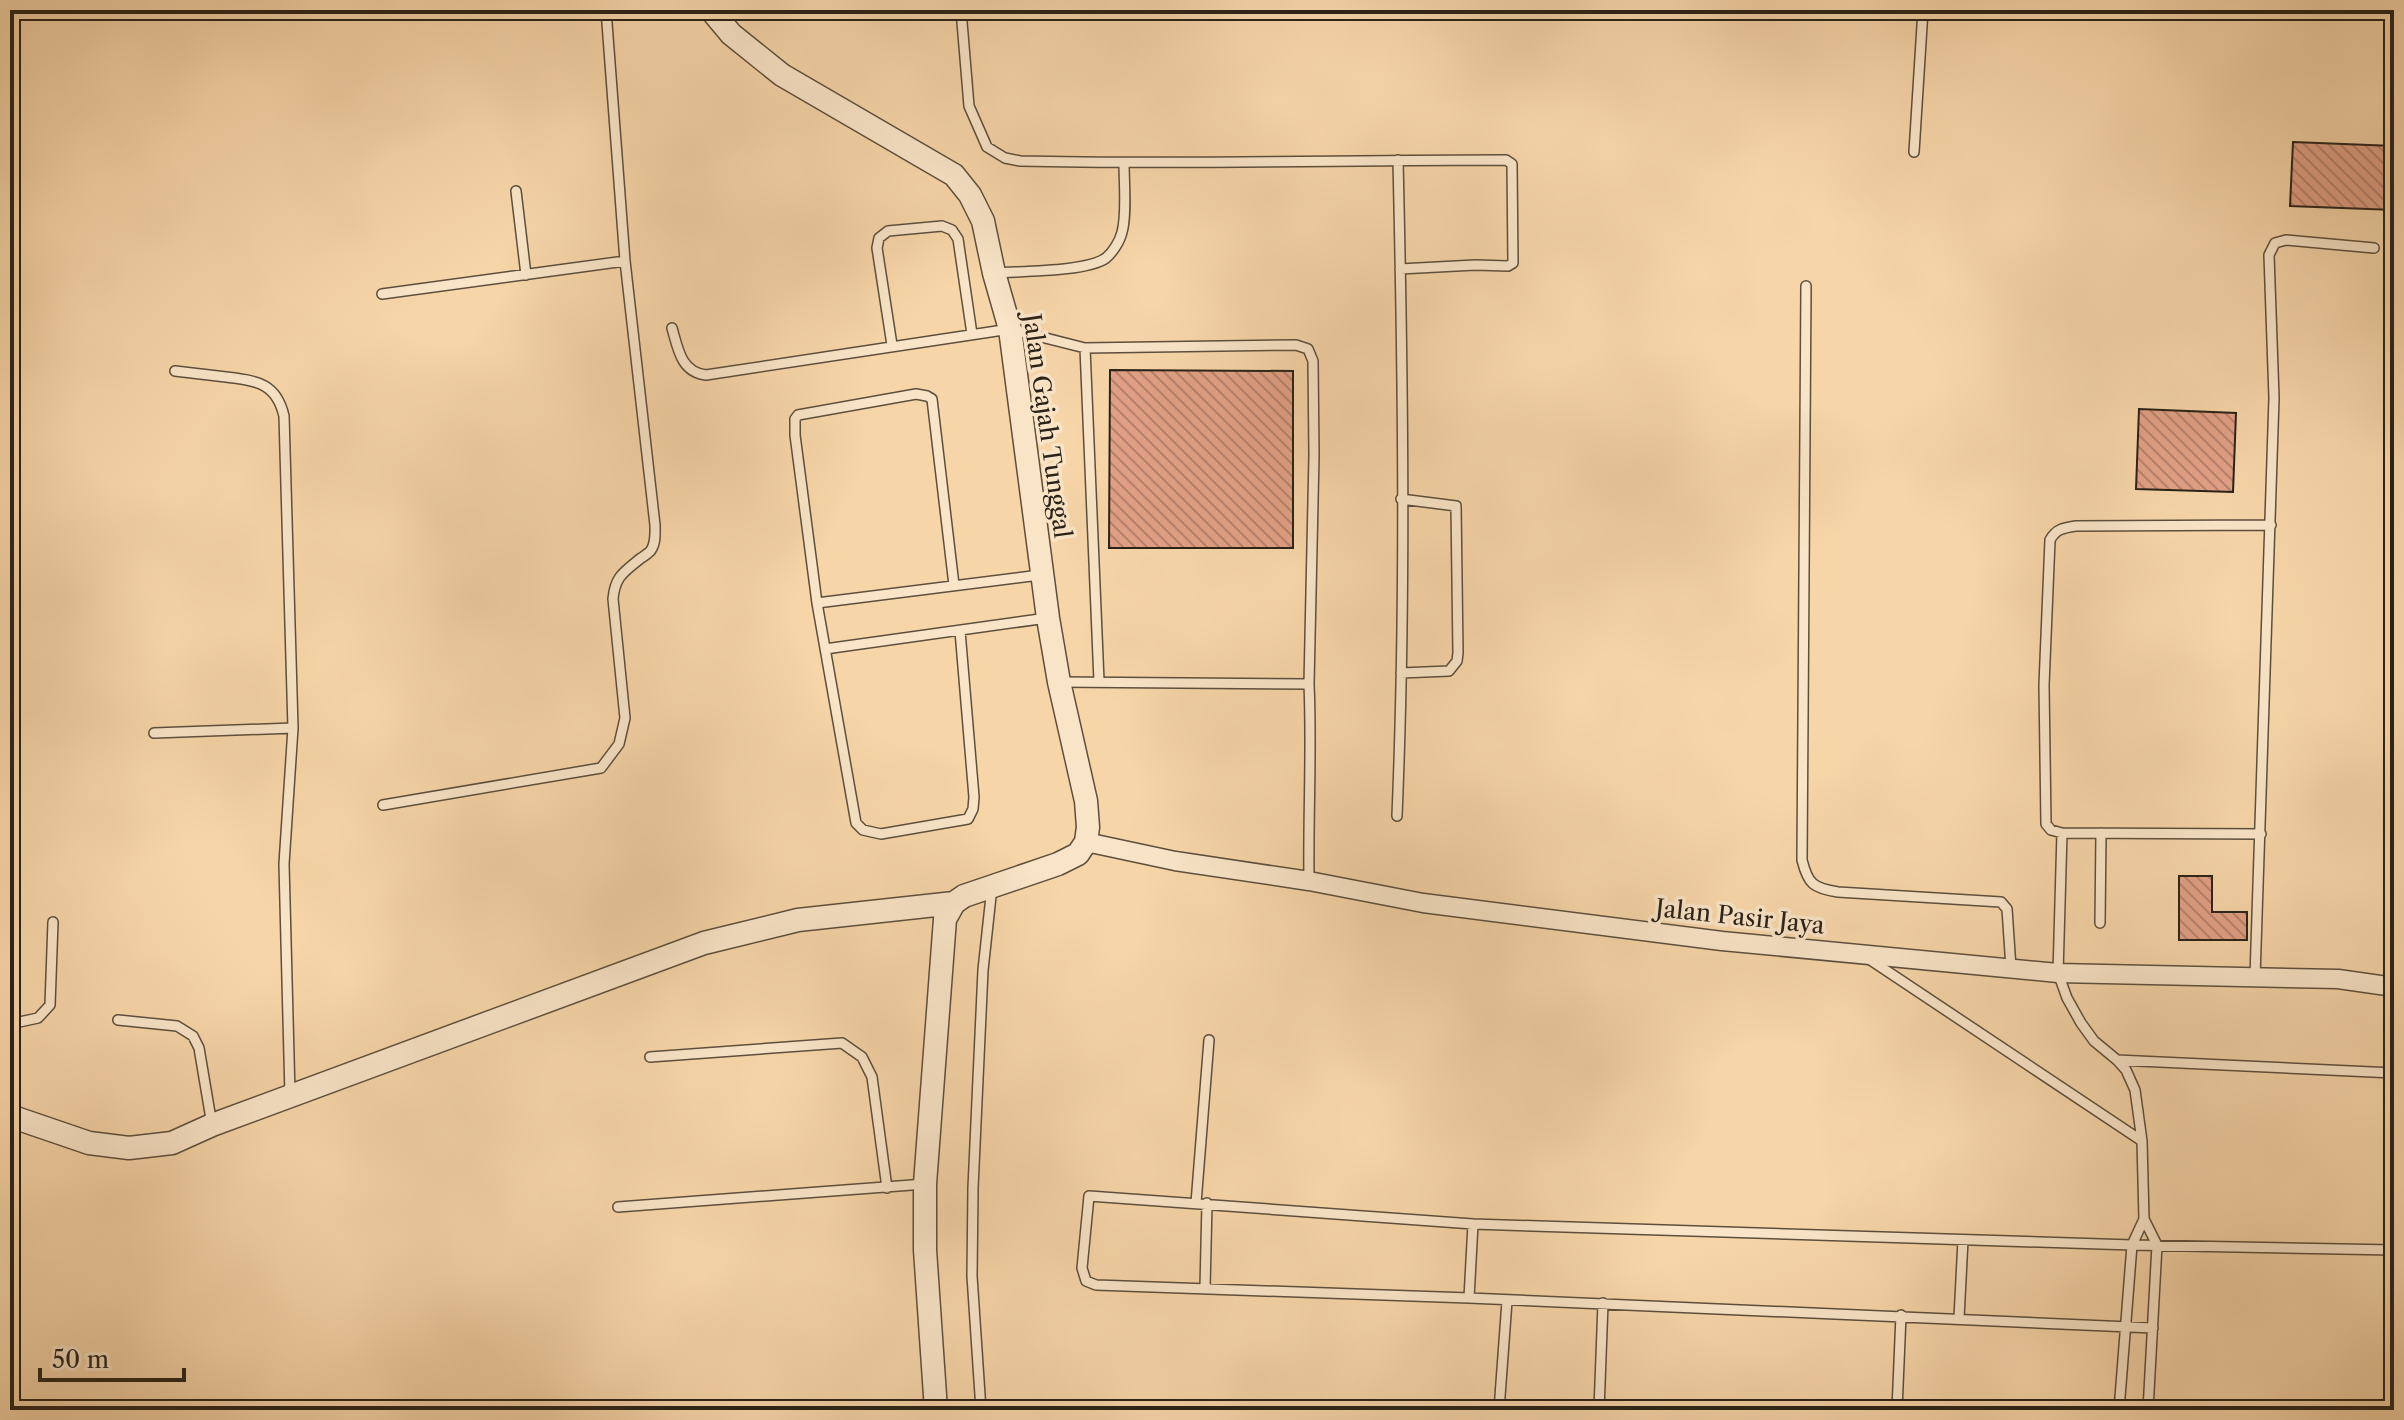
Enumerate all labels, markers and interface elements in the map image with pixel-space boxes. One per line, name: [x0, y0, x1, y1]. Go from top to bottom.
street label: Jalan Gajah Tunggal: [1017, 308, 1078, 540]
street label: Jalan Pasir Jaya: [1650, 893, 1826, 940]
scale bar: [40, 1332, 184, 1382]
text: 50 m: [52, 1345, 109, 1374]

